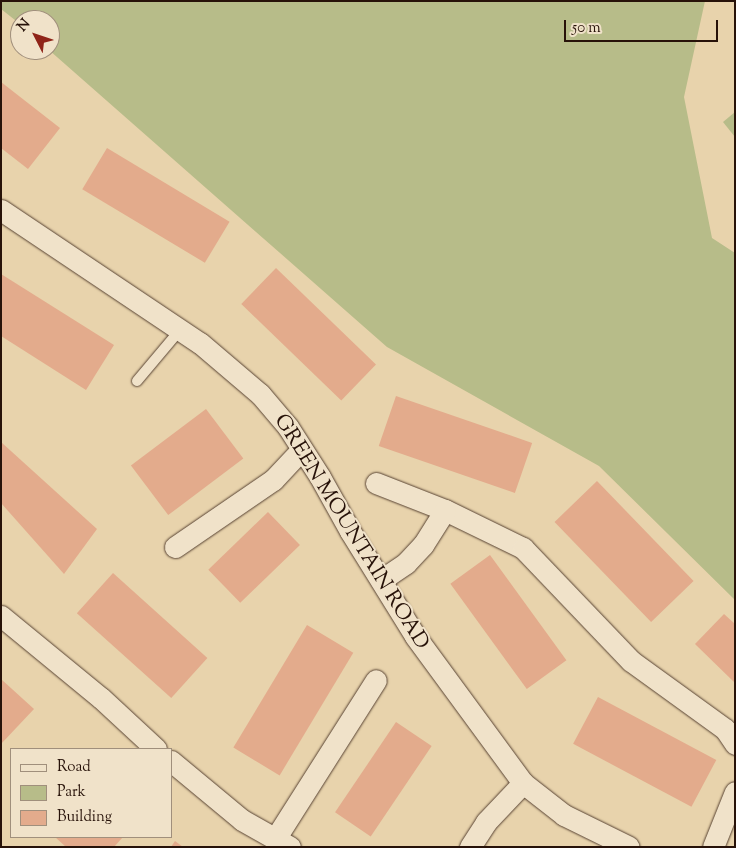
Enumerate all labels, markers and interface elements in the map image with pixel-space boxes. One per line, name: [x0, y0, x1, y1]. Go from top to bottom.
north arrow: [10, 10, 60, 60]
scale bar: [566, 10, 720, 42]
text: N: [13, 15, 36, 37]
text: 50 m: [572, 18, 601, 39]
street label: GREEN MOUNTAIN ROAD: [268, 410, 434, 654]
legend: [10, 748, 172, 838]
text: Road: [57, 757, 91, 778]
text: Park: [57, 782, 86, 803]
text: Building: [57, 807, 112, 828]

